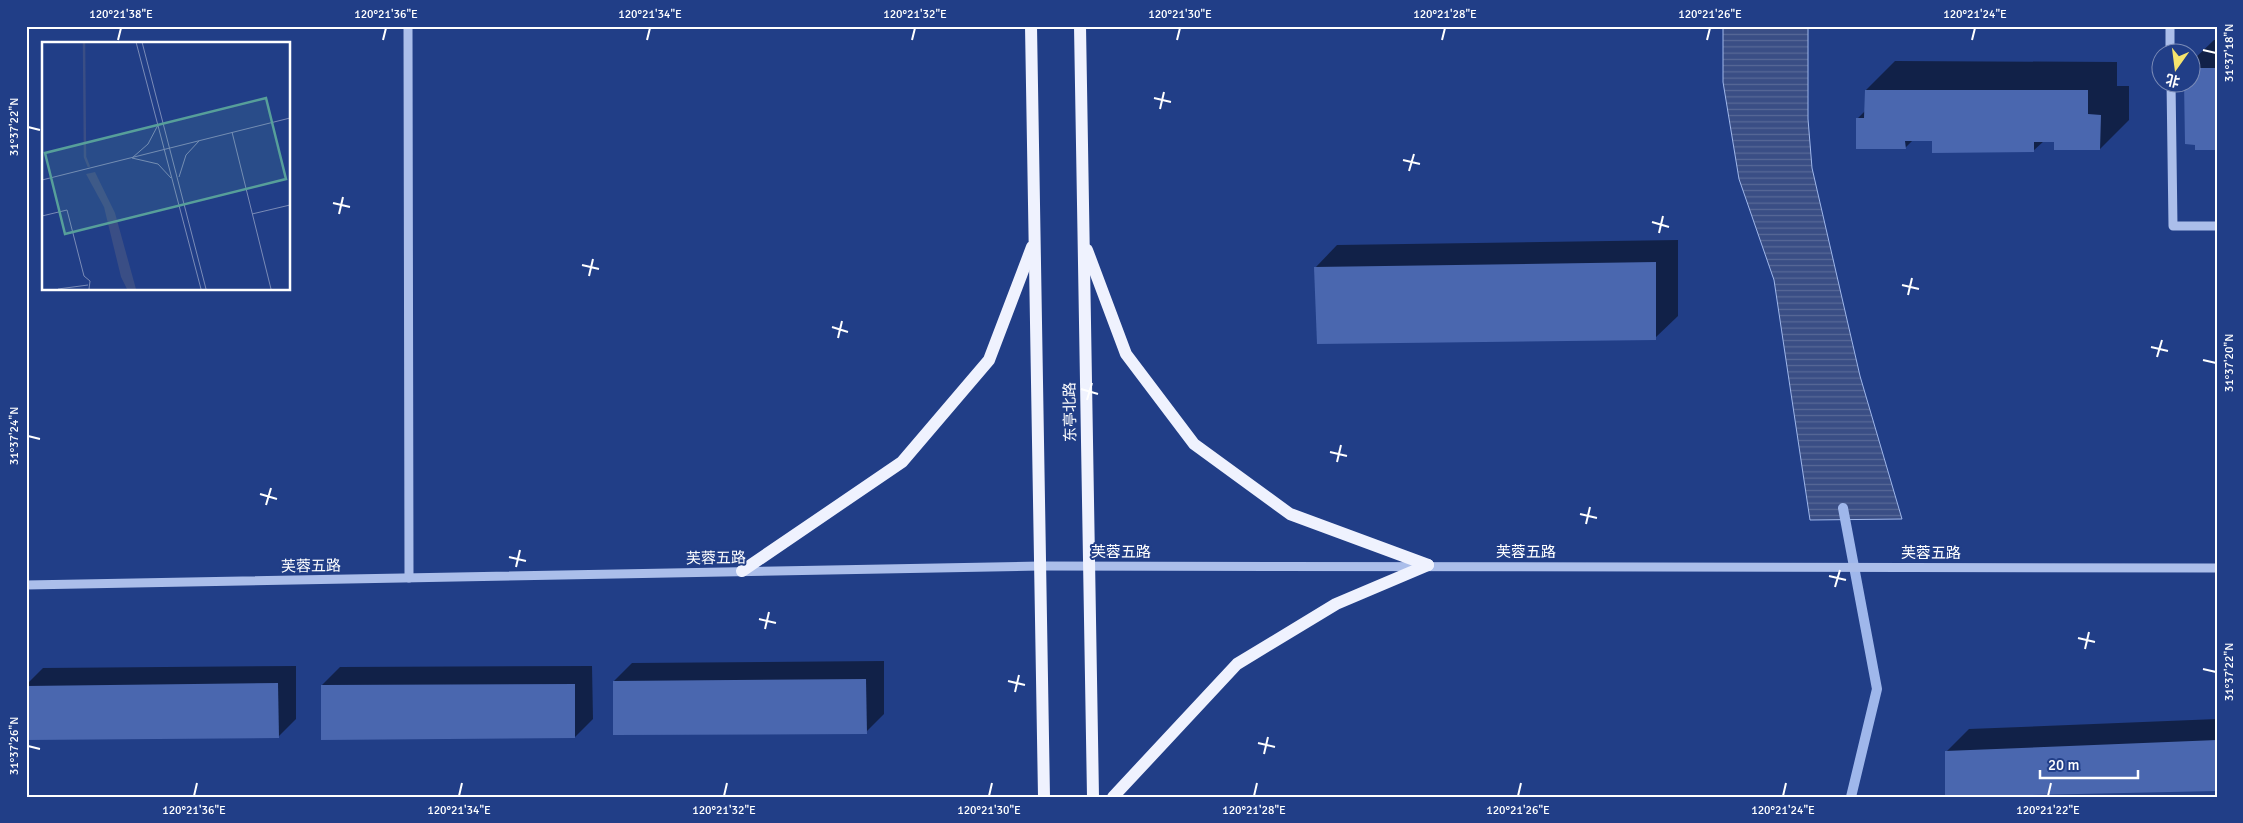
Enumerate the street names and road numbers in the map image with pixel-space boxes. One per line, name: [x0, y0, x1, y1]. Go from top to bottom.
street label: 东亭北路: [1060, 382, 1080, 442]
street label: 芙蓉五路: [1091, 543, 1151, 561]
street label: 芙蓉五路: [1496, 543, 1556, 561]
street label: 芙蓉五路: [1901, 544, 1961, 562]
street label: 芙蓉五路: [686, 548, 746, 568]
street label: 芙蓉五路: [281, 556, 341, 576]

